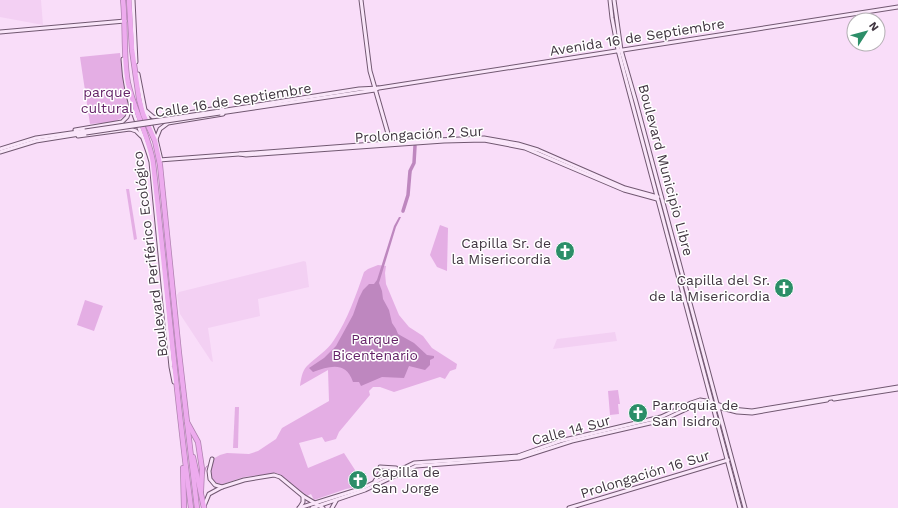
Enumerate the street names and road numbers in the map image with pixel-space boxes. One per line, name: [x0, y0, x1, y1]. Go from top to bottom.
street label: Avenida 16 de Septiembre: [548, 15, 726, 59]
street label: Calle 16 de Septiembre: [154, 80, 312, 120]
street label: Boulevard Municipio Libre: [635, 82, 697, 258]
street label: Prolongación 2 Sur: [354, 123, 484, 145]
street label: Boulevard Periférico Ecológico: [129, 150, 171, 358]
street label: Calle 14 Sur: [530, 412, 612, 448]
street label: Prolongación 16 Sur: [578, 447, 712, 501]

